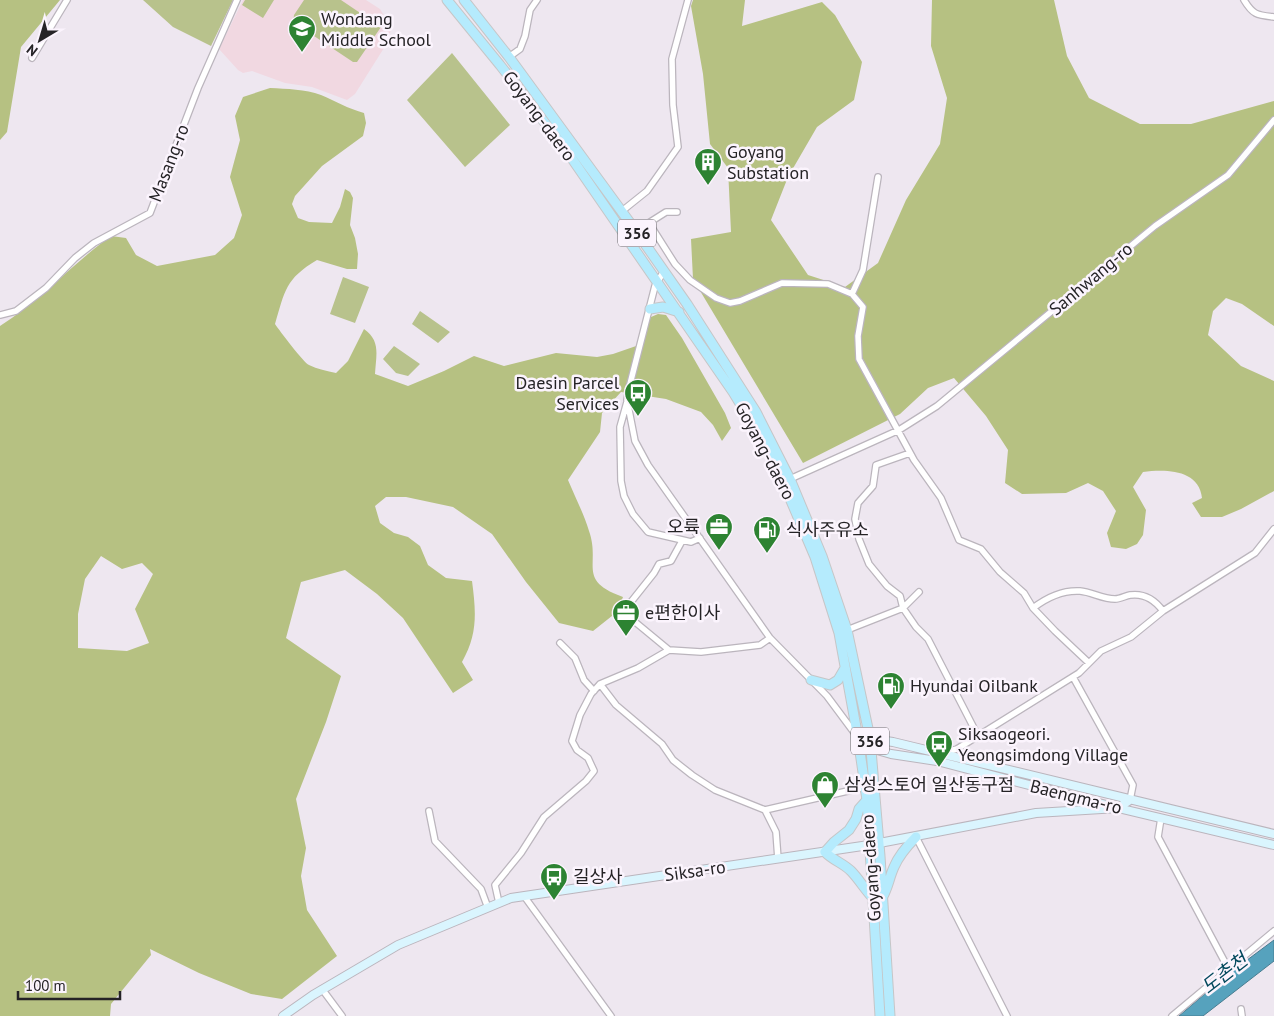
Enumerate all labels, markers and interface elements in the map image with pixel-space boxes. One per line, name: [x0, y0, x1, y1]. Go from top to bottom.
place label: Wondang Middle School: [321, 7, 431, 51]
school or university icon: Wondang Middle School: [287, 14, 317, 53]
north arrow: [15, 15, 65, 65]
text: N: [23, 40, 41, 60]
street label: Goyang-daero: [498, 66, 581, 165]
street label: Masang-ro: [143, 121, 194, 205]
place label: Goyang Substation: [727, 140, 809, 184]
building icon: Goyang Substation: [693, 147, 723, 186]
road number: 356: [618, 220, 656, 247]
street label: Sanhwang-ro: [1044, 237, 1137, 320]
place label: Daesin Parcel Services: [516, 371, 620, 415]
bus stop icon: Daesin Parcel Services: [623, 378, 653, 417]
street label: Goyang-daero: [730, 398, 801, 504]
office icon: 오륙: [704, 512, 734, 551]
place label: 오륙: [667, 515, 700, 538]
fuel station icon: 식사주유소: [752, 515, 782, 554]
place label: 식사주유소: [786, 518, 869, 541]
office icon: e편한이사: [611, 598, 641, 637]
place label: e편한이사: [645, 601, 721, 624]
fuel station icon: Hyundai Oilbank: [876, 671, 906, 710]
place label: Hyundai Oilbank: [910, 674, 1038, 697]
place label: Siksaogeori. Yeongsimdong Village: [958, 722, 1128, 766]
road number: 356: [851, 728, 889, 754]
bus stop icon: Siksaogeori. Yeongsimdong Village: [924, 729, 954, 768]
shop icon: 삼성스토어 일산동구점: [810, 770, 840, 809]
place label: 삼성스토어 일산동구점: [844, 773, 1014, 796]
street label: Baengma-ro: [1028, 774, 1124, 819]
street label: Goyang-daero: [855, 814, 886, 922]
street label: Siksa-ro: [663, 855, 727, 886]
bus stop icon: 길상사: [539, 862, 569, 901]
place label: 길상사: [573, 865, 623, 888]
water label: 도촌천: [1196, 946, 1253, 999]
scale bar: [18, 968, 120, 1000]
text: 100 m: [25, 976, 66, 995]

